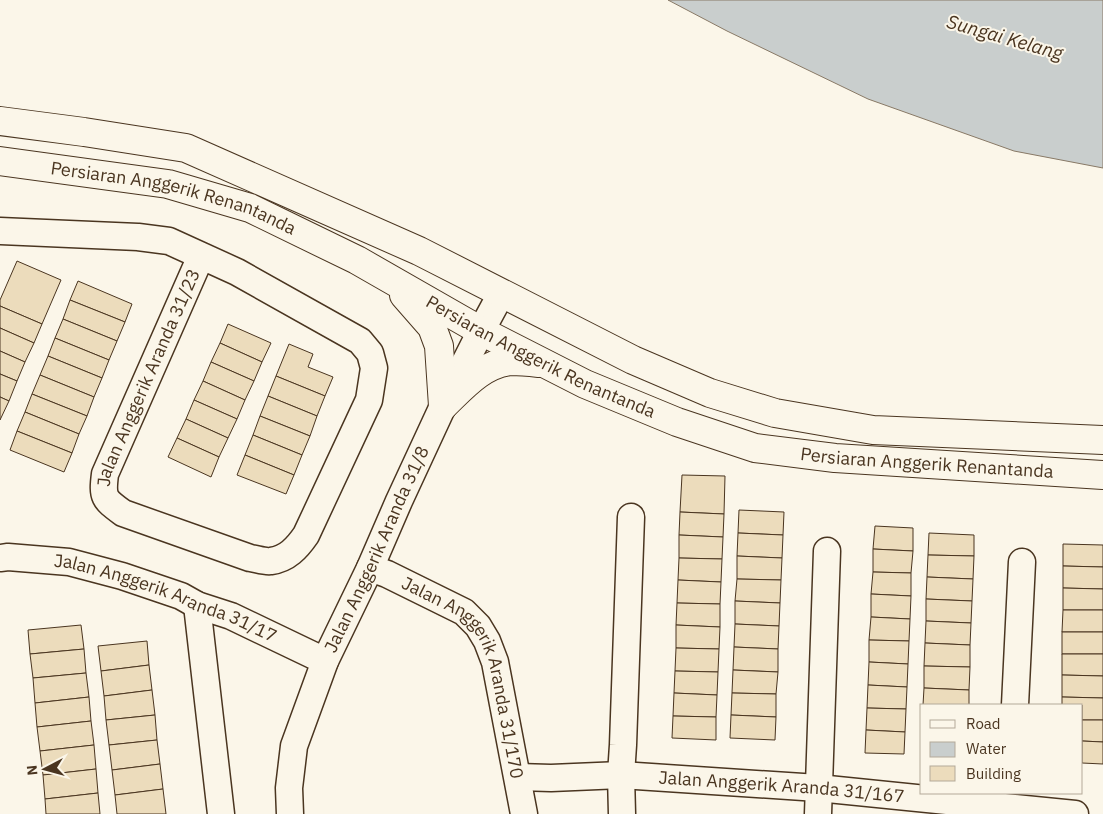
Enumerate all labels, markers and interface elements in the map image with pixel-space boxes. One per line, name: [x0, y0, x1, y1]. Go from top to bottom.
water label: Sungai Kelang: [944, 9, 1067, 65]
street label: Persiaran Anggerik Renantanda: [49, 156, 300, 240]
street label: Jalan Anggerik Aranda 31/23: [92, 265, 205, 488]
street label: Persiaran Anggerik Renantanda: [422, 290, 659, 423]
street label: Jalan Anggerik Aranda 31/8: [319, 442, 434, 656]
street label: Persiaran Anggerik Renantanda: [799, 442, 1055, 483]
street label: Jalan Anggerik Aranda 31/17: [53, 549, 281, 647]
street label: Jalan Anggerik Aranda 31/170: [398, 571, 529, 781]
legend: [920, 704, 1083, 794]
text: Road: [966, 714, 1001, 733]
text: Water: [966, 739, 1007, 758]
north arrow: [20, 744, 70, 794]
text: N: [23, 764, 42, 776]
text: Building: [966, 764, 1021, 783]
street label: Jalan Anggerik Aranda 31/167: [658, 766, 906, 808]

